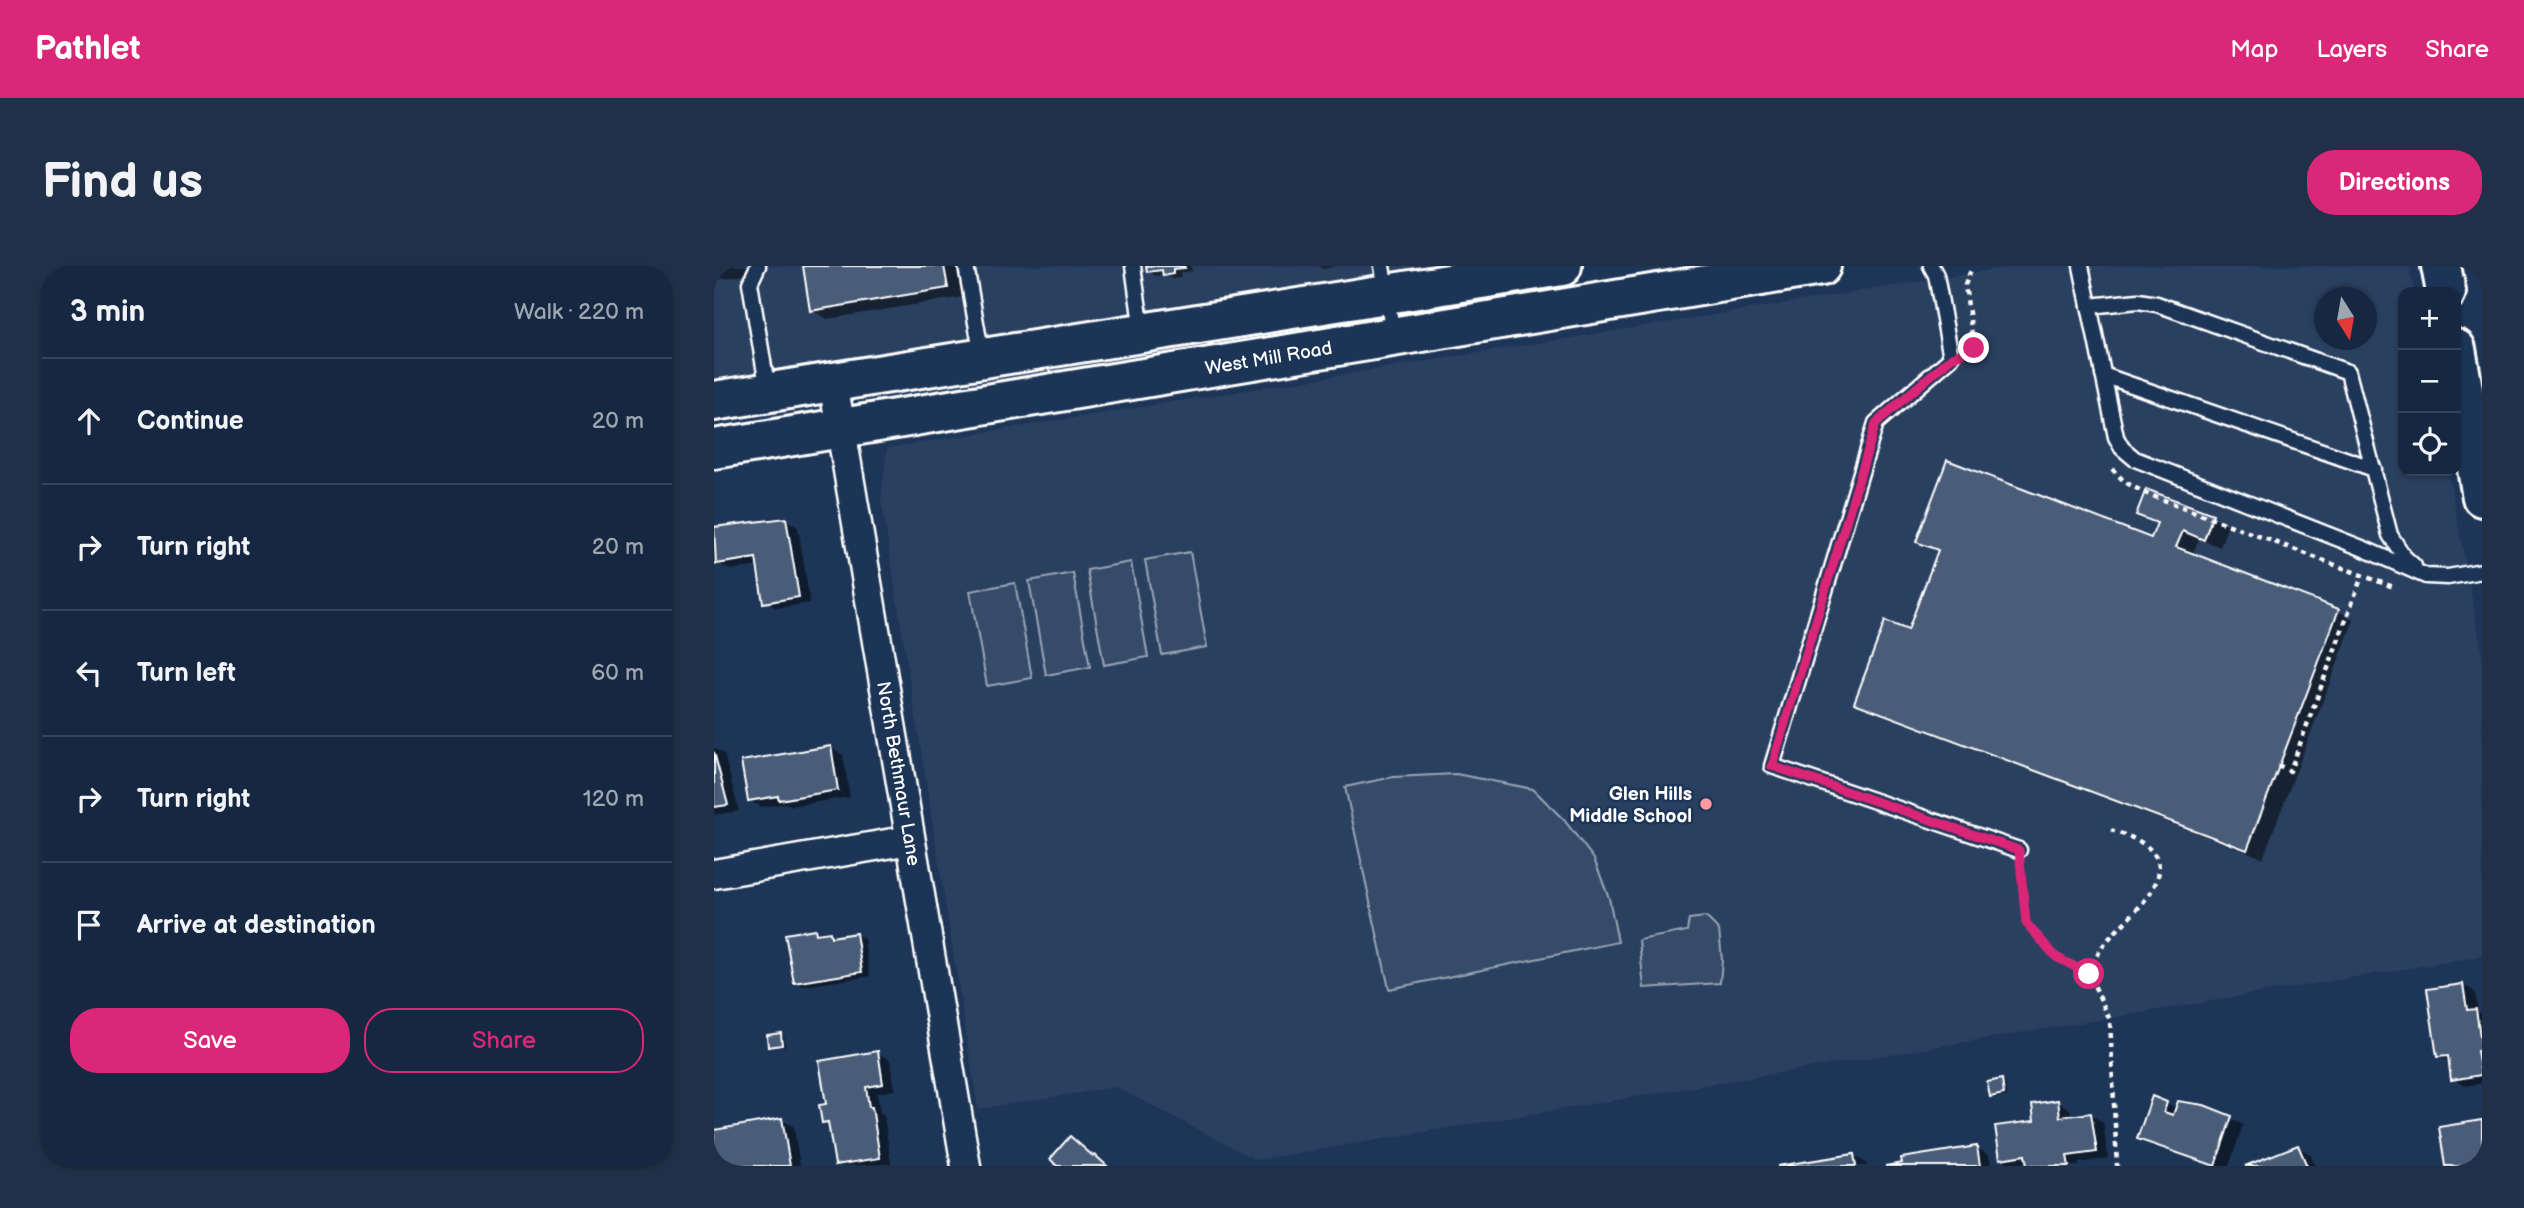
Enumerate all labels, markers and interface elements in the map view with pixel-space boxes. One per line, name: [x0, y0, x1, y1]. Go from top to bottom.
text: Pathlet: [35, 29, 140, 69]
text: Map: [2230, 35, 2278, 64]
text: Layers: [2316, 35, 2387, 64]
text: Share: [2425, 35, 2489, 64]
button: Directions: [2307, 150, 2482, 215]
text: Find us: [42, 153, 203, 212]
north arrow: [2314, 287, 2377, 350]
map controls: [2398, 287, 2461, 476]
button: +: [2398, 287, 2461, 350]
text: 3 min: [70, 294, 145, 330]
text: Walk · 220 m: [514, 298, 644, 326]
route end: [1958, 332, 1989, 363]
street label: West Mill Road: [1204, 337, 1334, 381]
button: −: [2398, 350, 2461, 413]
icon: ahead: [70, 402, 108, 440]
text: Continue: [137, 406, 244, 437]
text: 20 m: [592, 407, 644, 435]
button: locate: [2398, 413, 2461, 476]
icon: right: [70, 528, 108, 566]
text: Turn right: [137, 532, 250, 563]
text: 20 m: [592, 533, 644, 561]
icon: left: [70, 654, 108, 692]
text: Turn left: [137, 658, 236, 689]
text: 60 m: [591, 659, 644, 687]
street label: North Bethmaur Lane: [871, 680, 925, 868]
icon: right: [70, 780, 108, 818]
place label: Glen Hills Middle School: [1569, 783, 1692, 828]
text: Turn right: [137, 784, 250, 815]
text: 120 m: [583, 785, 644, 813]
marker: Glen Hills Middle School: [1698, 796, 1714, 812]
icon: arrive: [70, 906, 108, 944]
text: Arrive at destination: [137, 910, 376, 941]
route start: [2073, 958, 2104, 989]
button: Save: [70, 1008, 350, 1073]
button: Share: [364, 1008, 644, 1073]

